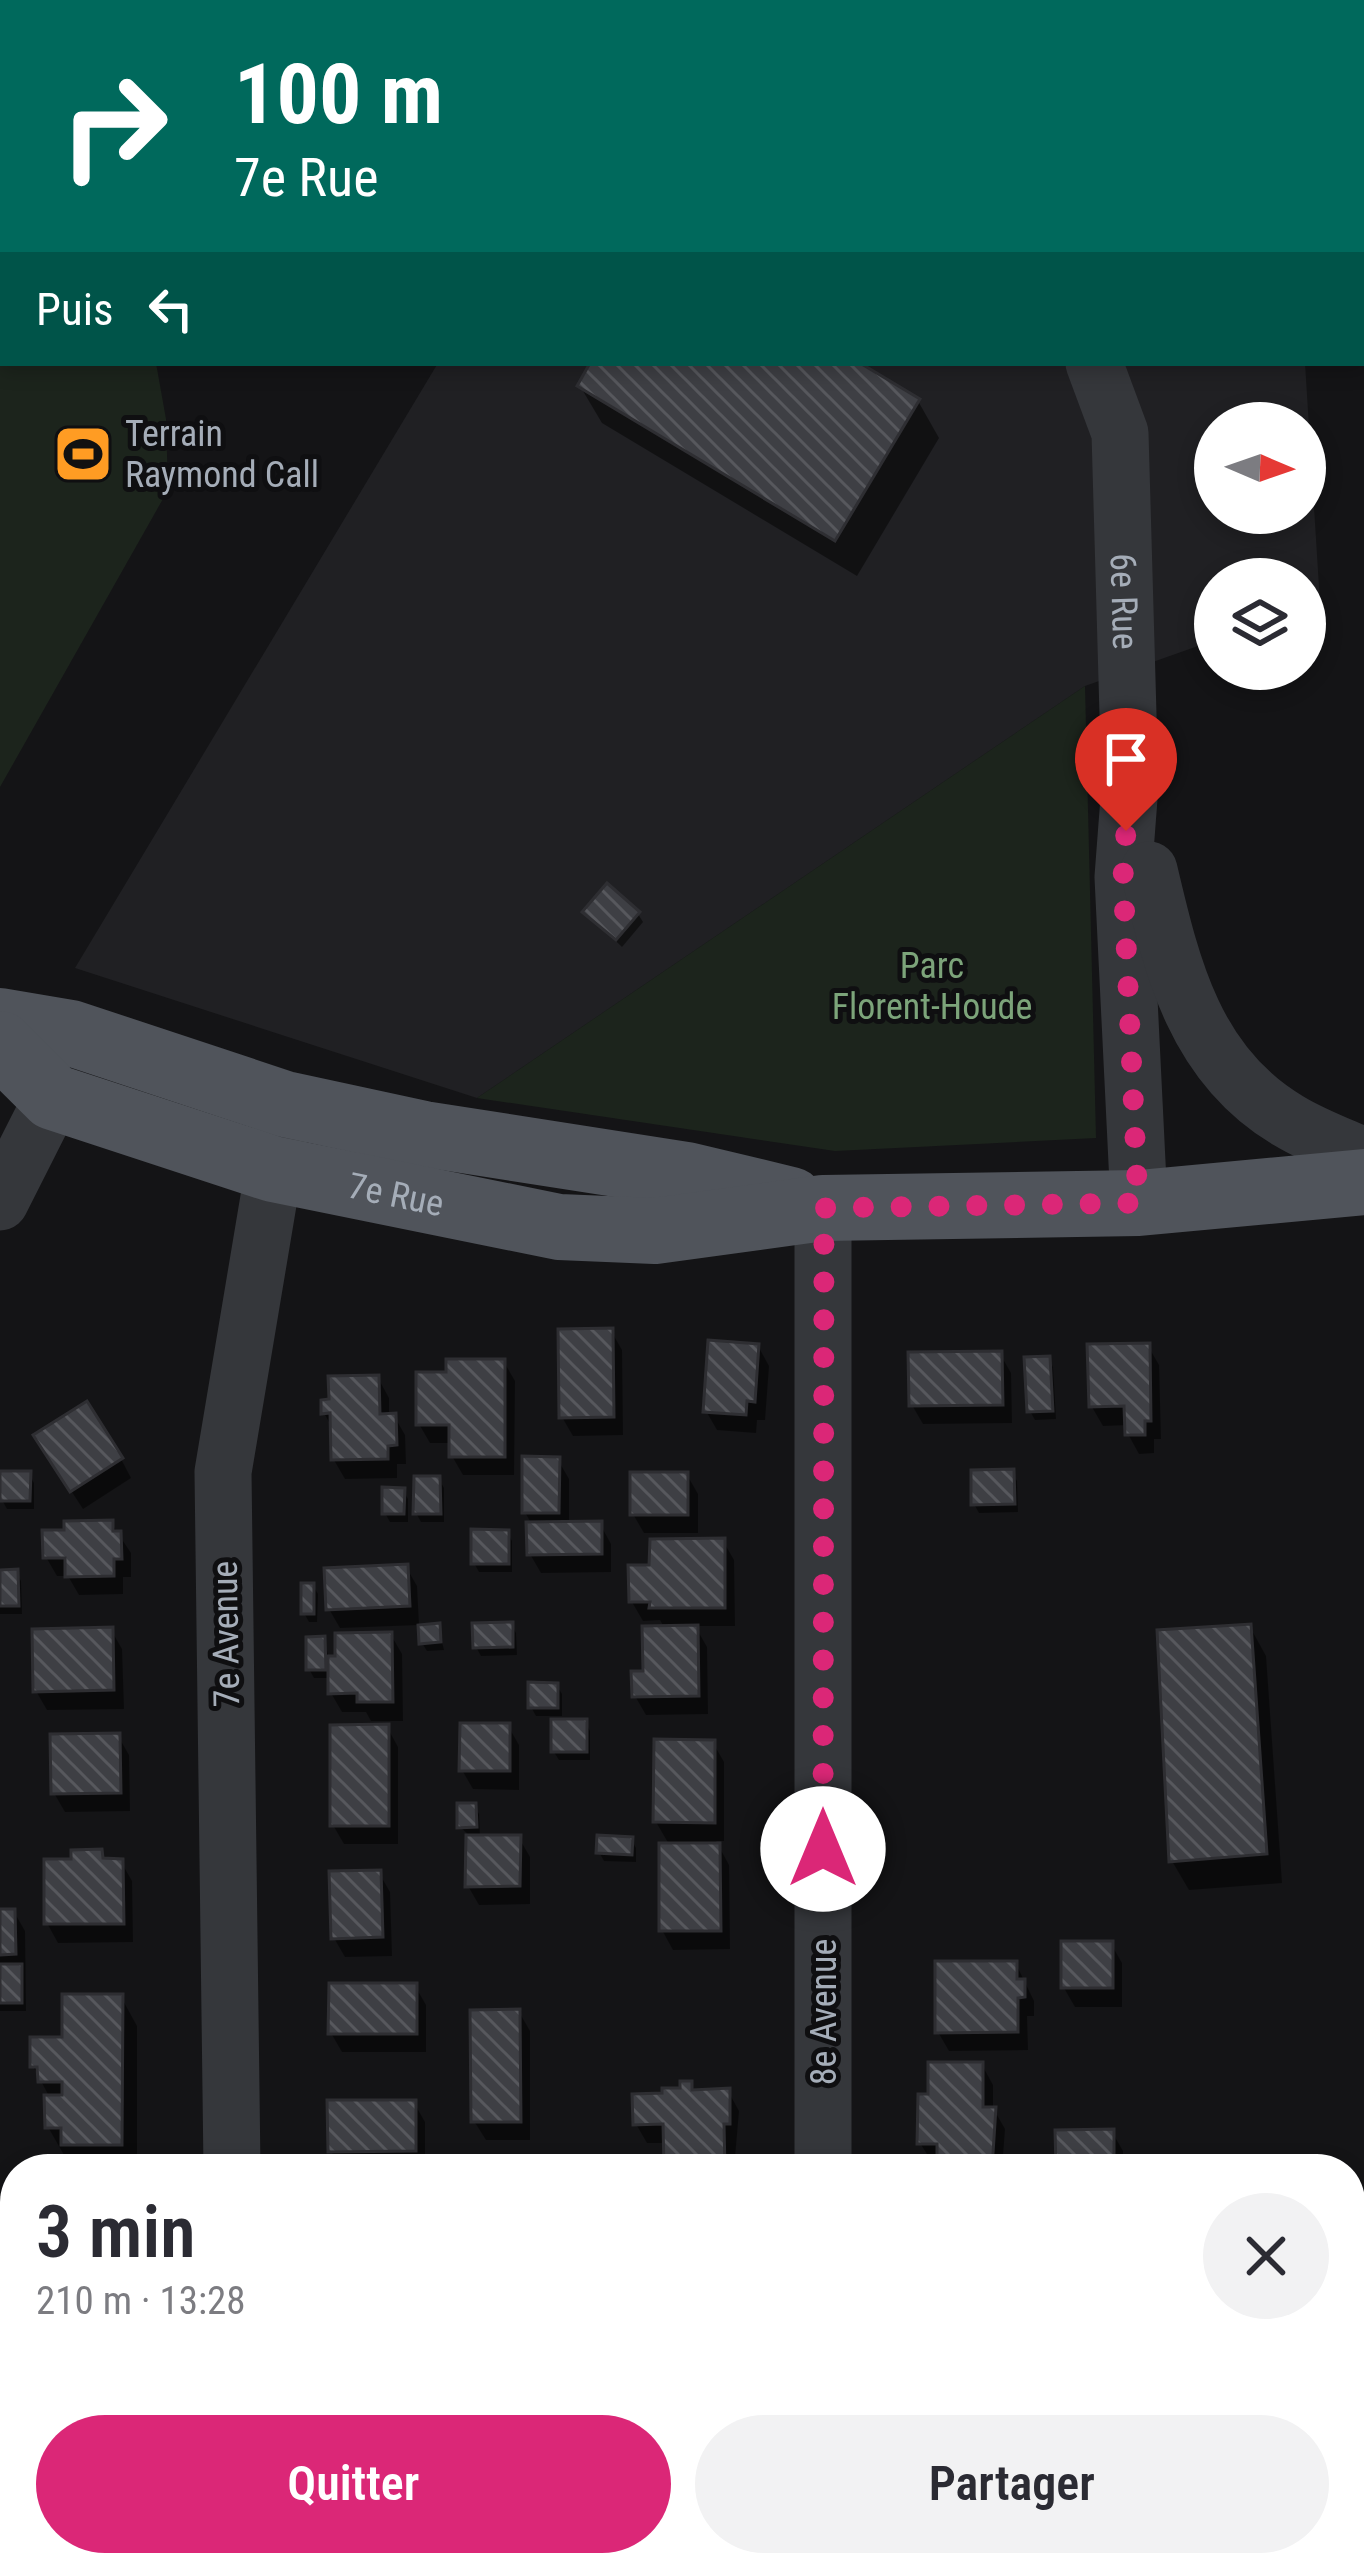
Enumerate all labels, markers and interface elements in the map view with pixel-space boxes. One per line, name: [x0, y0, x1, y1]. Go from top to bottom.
text: 100 m: [234, 45, 443, 144]
icon: right: [36, 48, 192, 204]
text: 7e Rue: [234, 146, 378, 209]
icon: left: [138, 276, 204, 342]
text: Puis: [36, 283, 114, 336]
north arrow: [1194, 402, 1326, 534]
map controls: [1194, 402, 1326, 690]
place label: Terrain Raymond Call: [125, 413, 319, 496]
sports icon: Terrain Raymond Call: [52, 423, 114, 485]
street label: 6e Rue: [1101, 553, 1146, 650]
button: layers: [1194, 558, 1326, 690]
pin: [1075, 708, 1177, 831]
icon: arrive: [1093, 726, 1159, 792]
park label: Parc Florent-Houde: [832, 945, 1032, 1028]
street label: 7e Rue: [344, 1165, 447, 1225]
street label: 7e Avenue: [204, 1560, 248, 1708]
position arrow: [760, 1786, 886, 1912]
street label: 8e Avenue: [803, 1939, 845, 2085]
text: 3 min: [36, 2190, 195, 2275]
button: close: [1203, 2193, 1329, 2319]
text: 210 m · 13:28: [36, 2278, 246, 2324]
button: Quitter: [36, 2415, 671, 2553]
button: Partager: [695, 2415, 1329, 2553]

